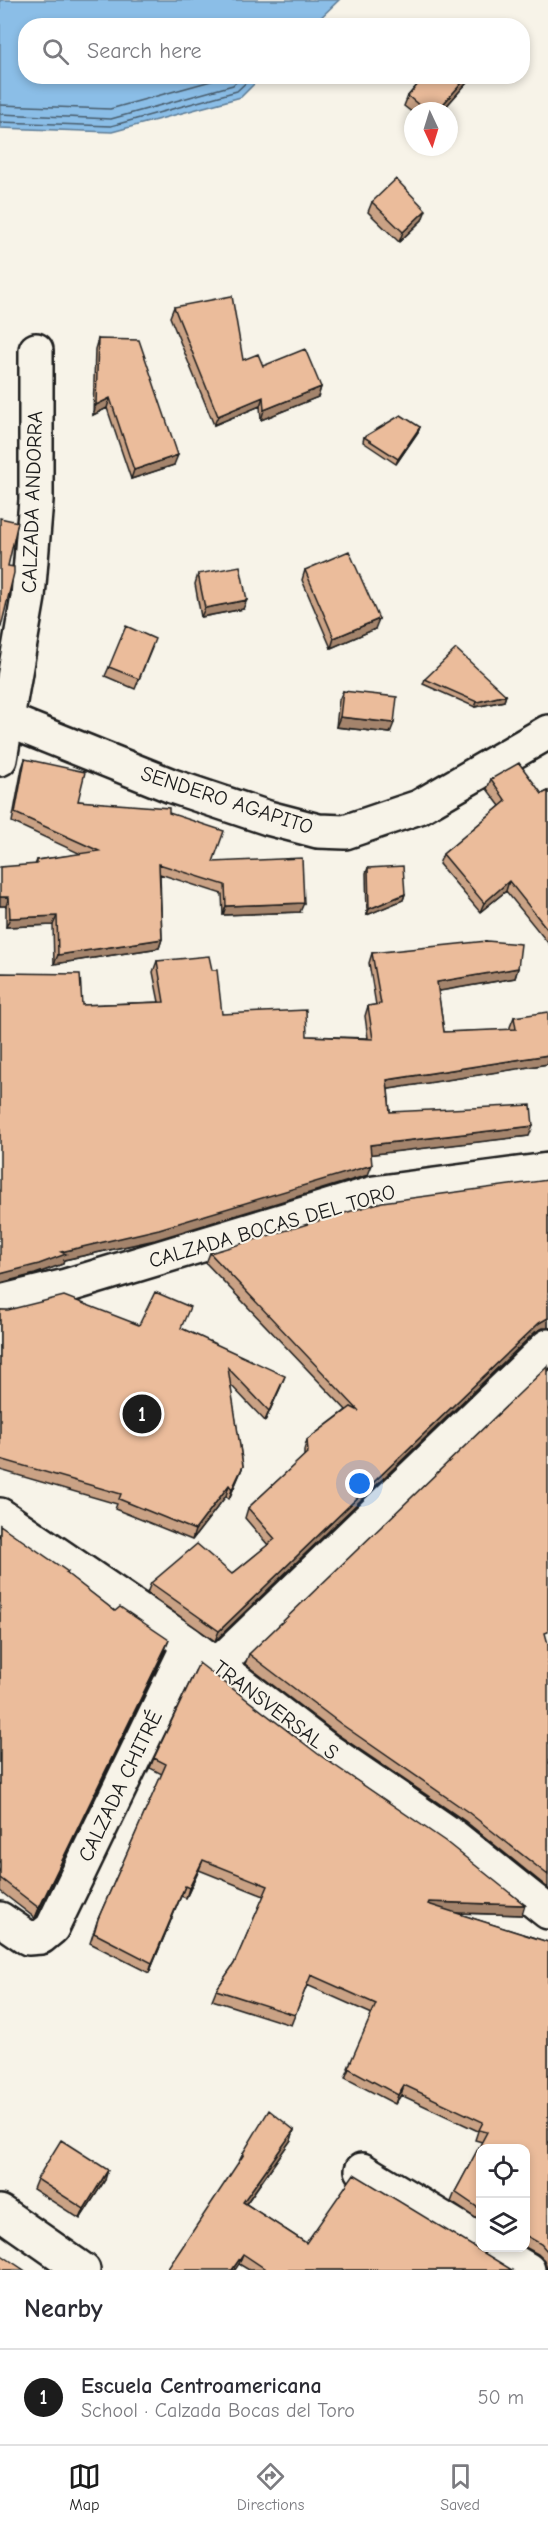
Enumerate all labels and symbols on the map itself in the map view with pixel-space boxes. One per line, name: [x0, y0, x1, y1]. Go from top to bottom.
north arrow: [404, 102, 458, 156]
street label: CALZADA ANDORRA: [17, 410, 47, 594]
street label: SENDERO AGAPITO: [138, 761, 316, 839]
street label: CALZADA BOCAS DEL TORO: [146, 1179, 398, 1273]
pin: 1: [122, 1392, 162, 1436]
your location: [345, 1469, 374, 1498]
street label: TRANSVERSAL S: [209, 1655, 343, 1765]
street label: CALZADA CHITRÉ: [73, 1707, 167, 1865]

